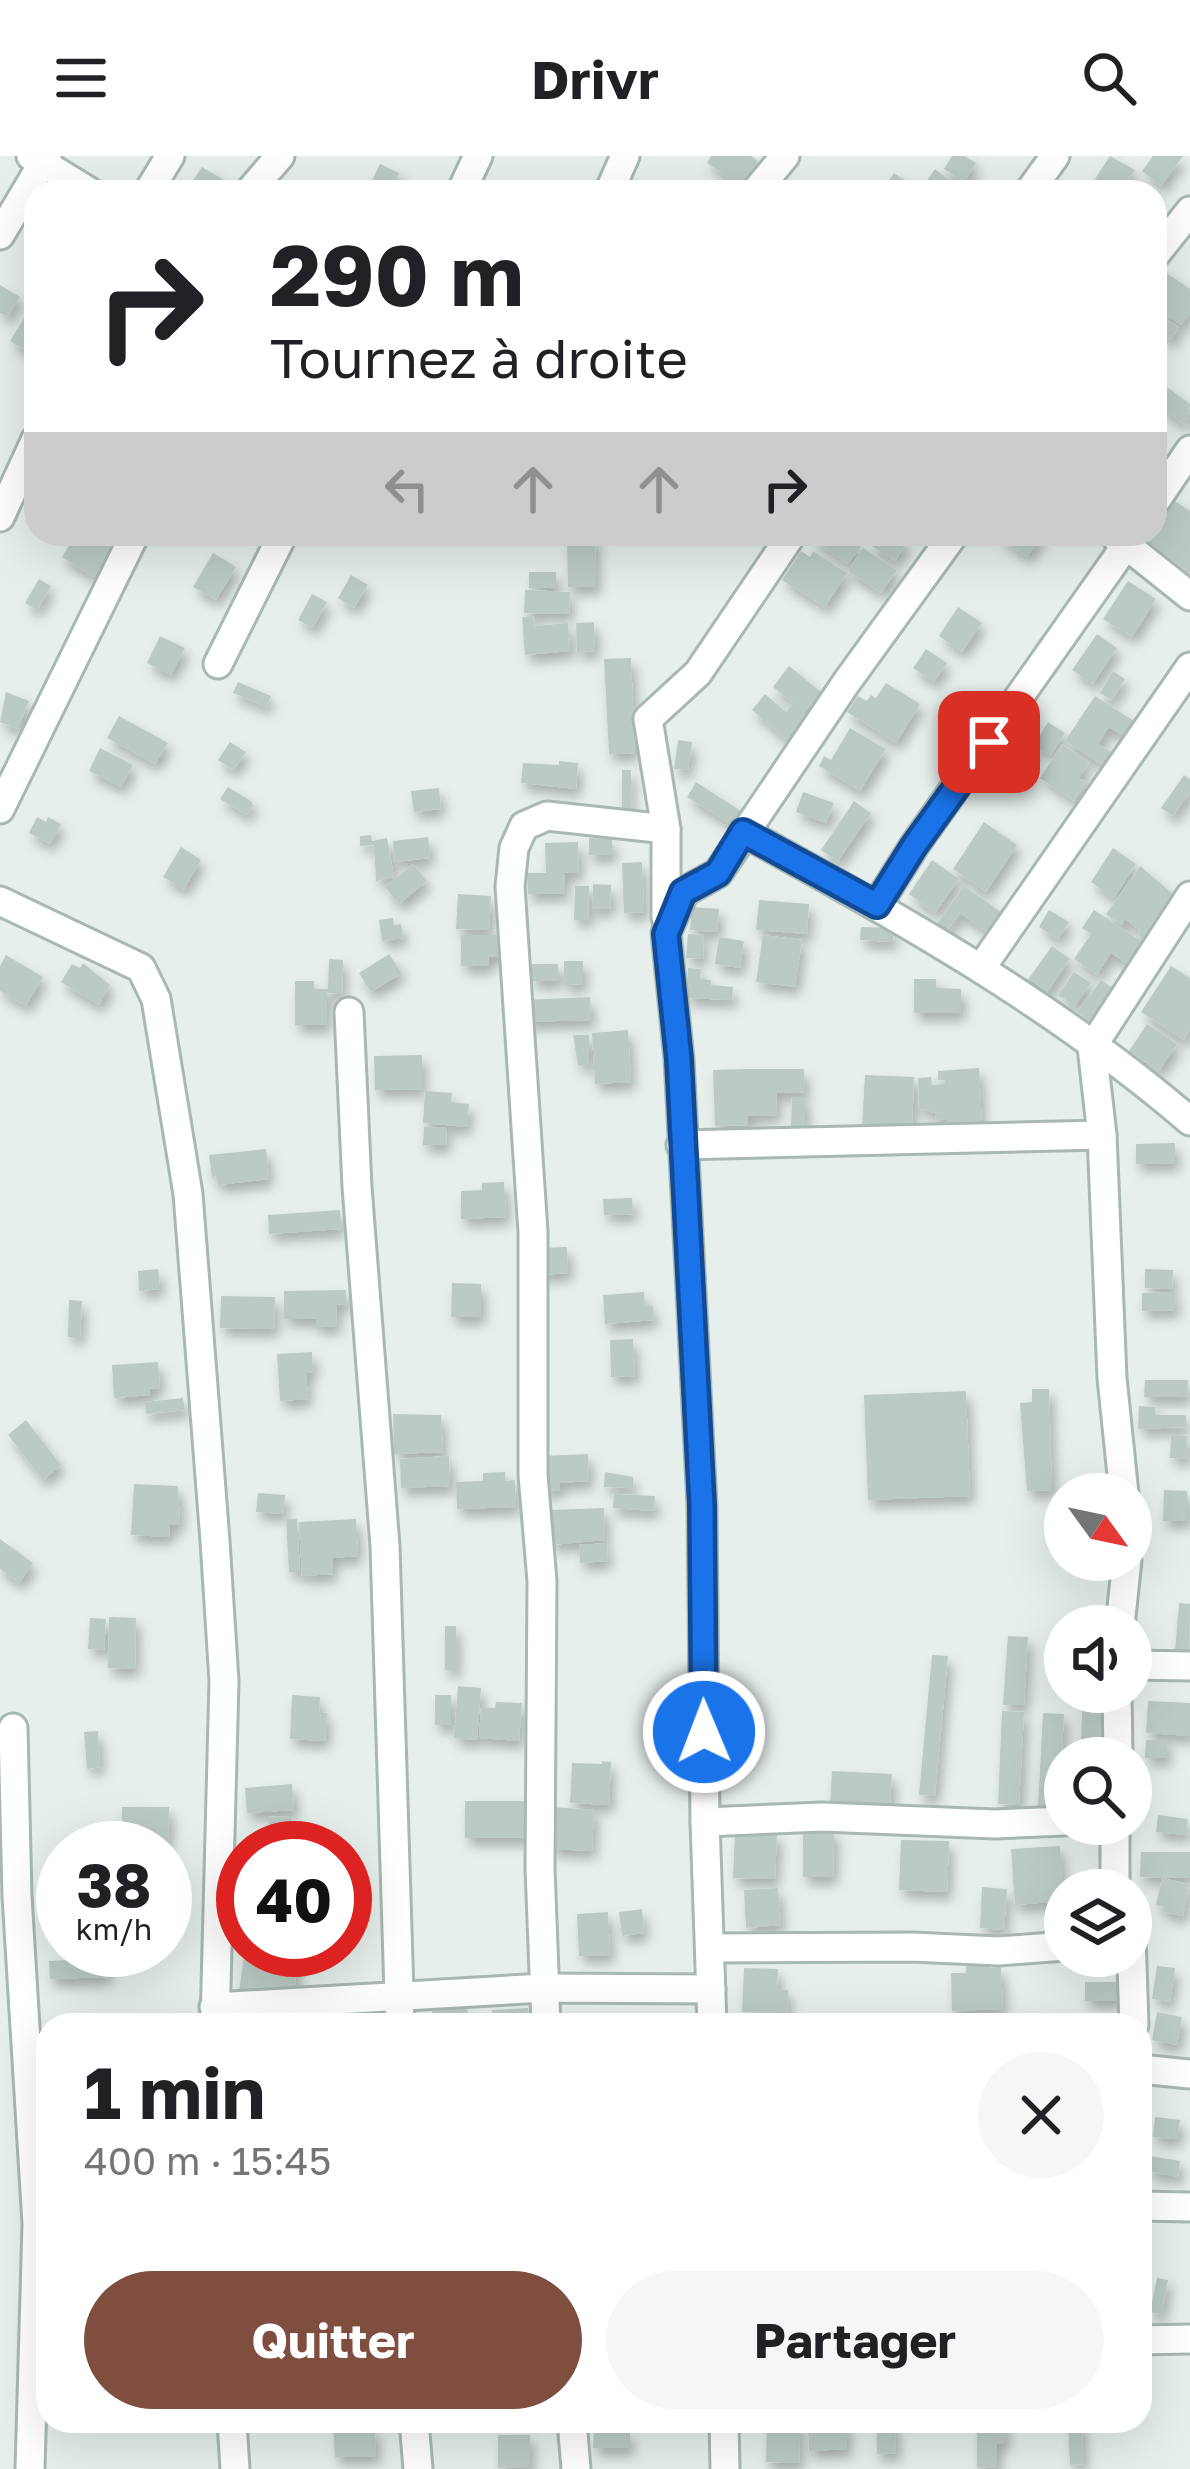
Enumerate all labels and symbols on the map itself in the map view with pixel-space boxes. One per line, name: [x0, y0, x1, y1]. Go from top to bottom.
pin: [938, 691, 1040, 793]
north arrow: [1044, 1473, 1152, 1581]
position arrow: [641, 1669, 767, 1795]
speed limit sign: 40: [216, 1821, 372, 1977]

